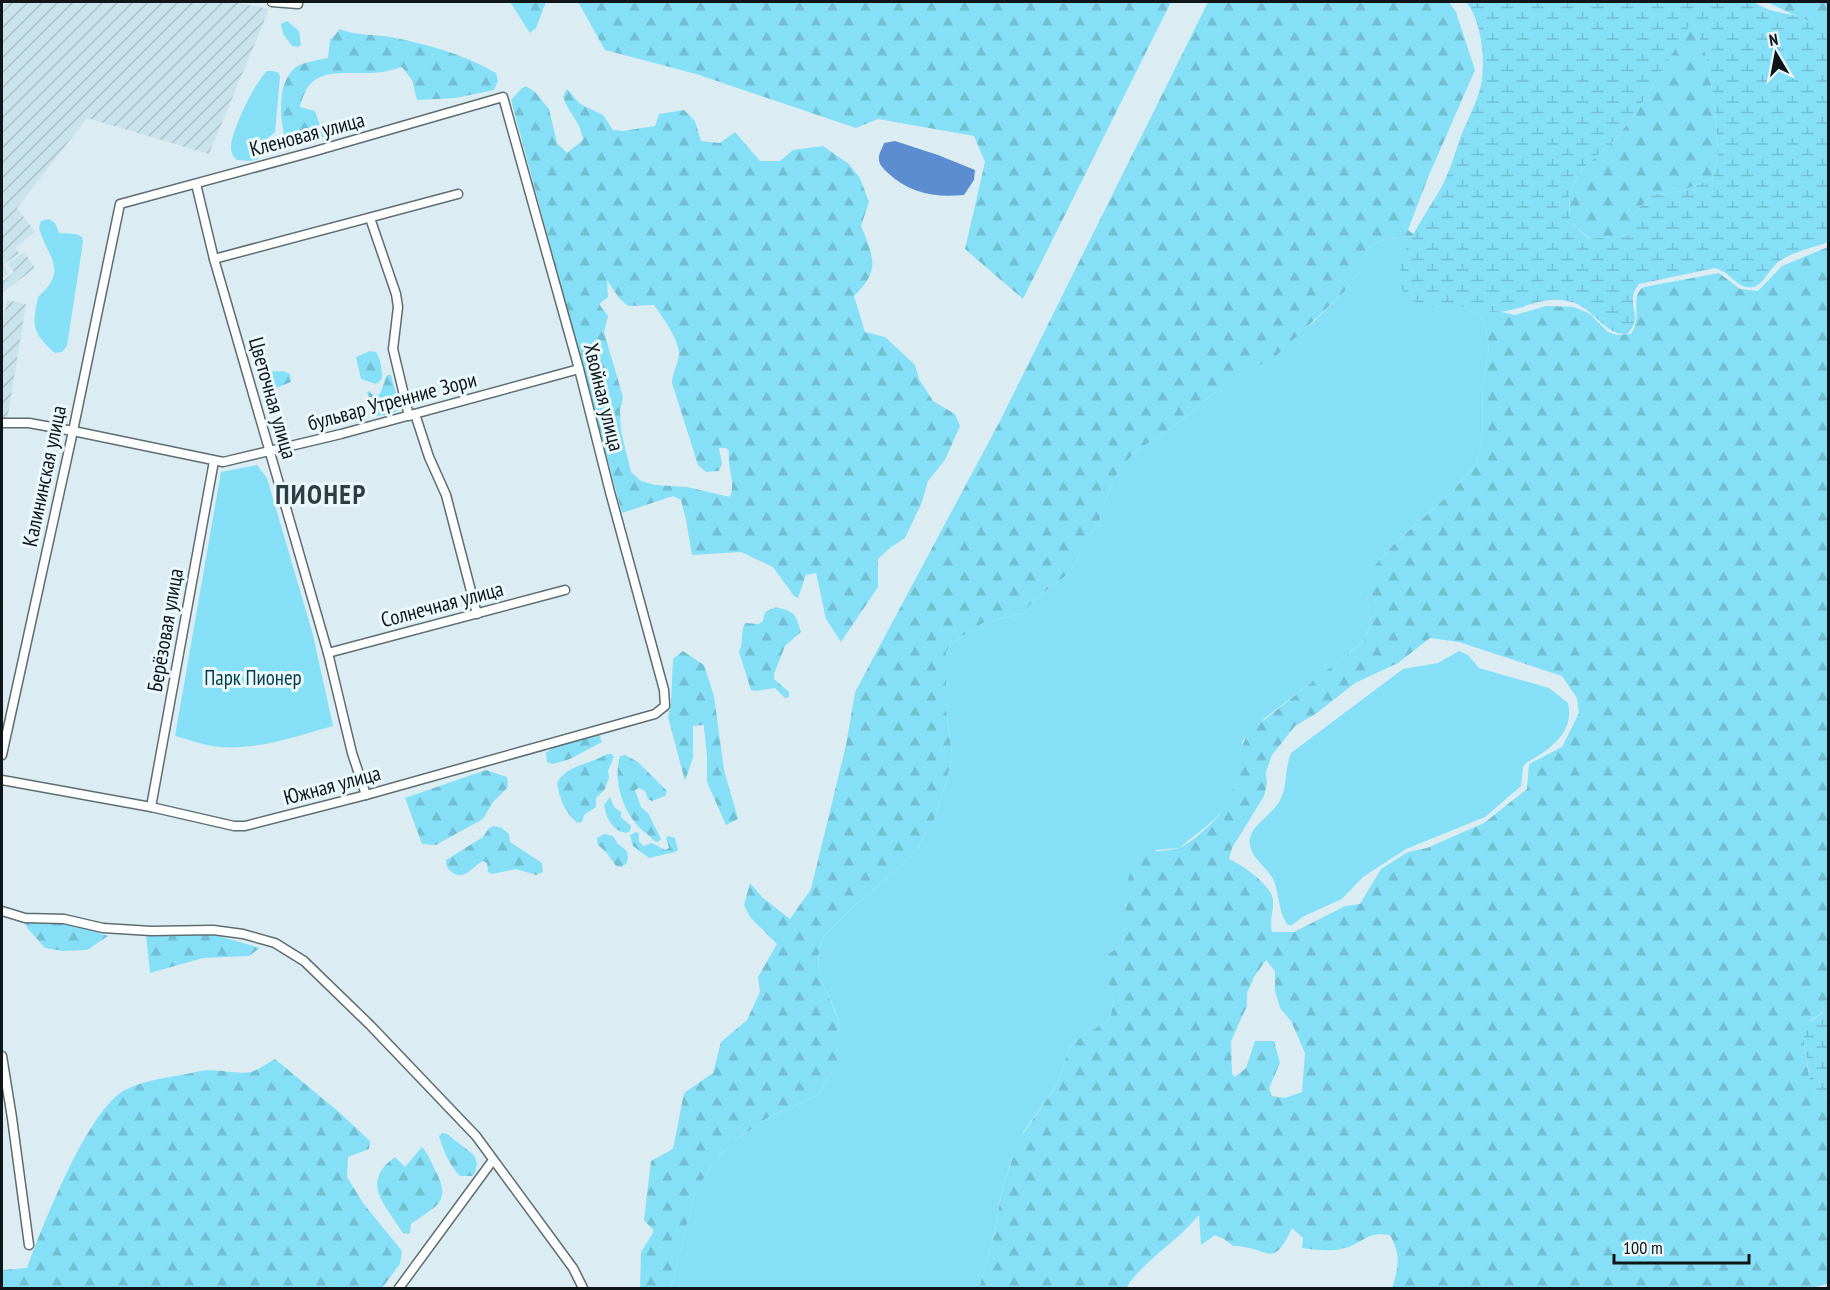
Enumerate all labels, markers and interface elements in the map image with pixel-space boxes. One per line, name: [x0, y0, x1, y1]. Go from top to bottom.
north arrow: [1746, 24, 1806, 84]
text: N: [1767, 29, 1779, 50]
street label: Кленовая улица: [247, 106, 367, 162]
street label: Цветочная улица: [243, 334, 303, 462]
street label: Хвойная улица: [578, 340, 630, 454]
street label: бульвар Утренние Зори: [305, 365, 479, 437]
street label: Калининская улица: [16, 403, 72, 549]
district label: ПИОНЕР: [275, 477, 367, 511]
street label: Берёзовая улица: [141, 566, 189, 694]
street label: Солнечная улица: [378, 575, 506, 633]
park label: Парк Пионер: [204, 664, 302, 691]
street label: Южная улица: [280, 759, 384, 811]
scale bar: [1614, 1227, 1749, 1265]
text: 100 m: [1623, 1236, 1663, 1259]

